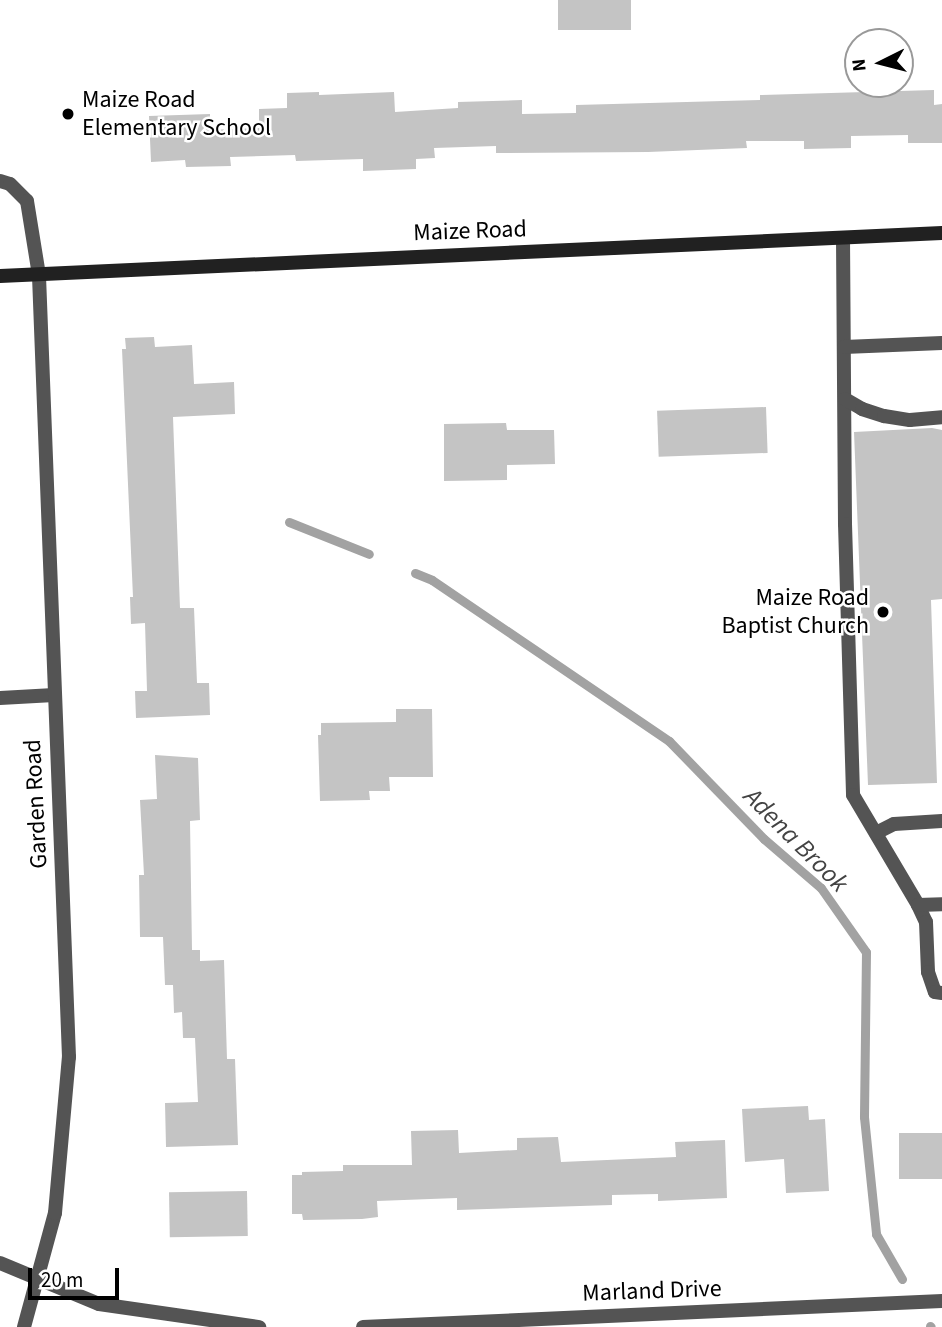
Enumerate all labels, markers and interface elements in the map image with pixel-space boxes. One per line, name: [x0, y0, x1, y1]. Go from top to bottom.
north arrow: [844, 28, 914, 98]
text: N: [846, 57, 874, 73]
place label: Maize Road Elementary School: [82, 86, 271, 142]
marker: Maize Road Elementary School: [60, 106, 76, 122]
street label: Maize Road: [413, 215, 527, 247]
place label: Maize Road Baptist Church: [721, 584, 869, 640]
marker: Maize Road Baptist Church: [875, 604, 891, 620]
street label: Garden Road: [18, 739, 54, 869]
water label: Adena Brook: [737, 781, 855, 899]
scale bar: [32, 1254, 122, 1298]
text: 20 m: [41, 1265, 83, 1295]
street label: Marland Drive: [582, 1274, 722, 1308]

